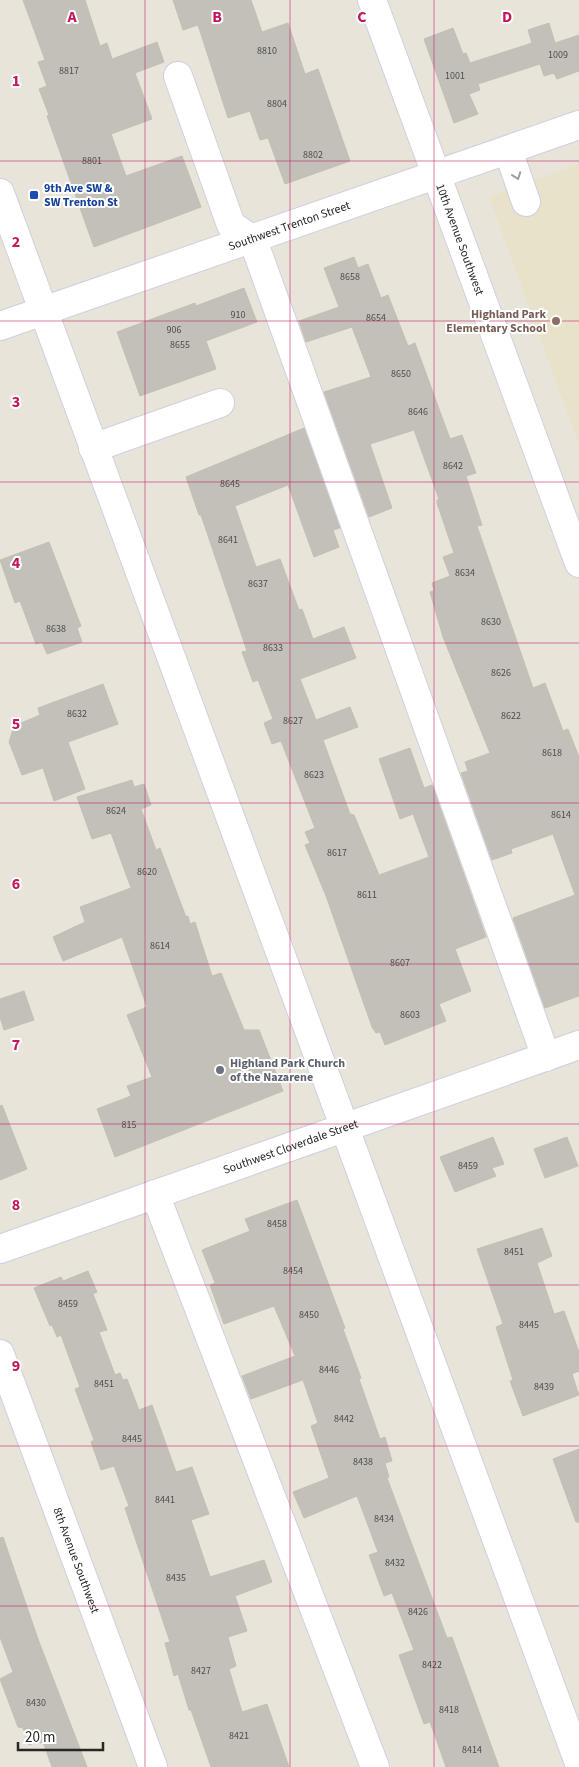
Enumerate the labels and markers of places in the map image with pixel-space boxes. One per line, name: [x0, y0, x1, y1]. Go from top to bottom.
place label: 9th Ave SW & SW Trenton St: [44, 180, 118, 211]
marker: 9th Ave SW & SW Trenton St: [28, 189, 40, 201]
place label: Highland Park Elementary School: [446, 306, 547, 337]
marker: Highland Park Elementary School: [550, 315, 562, 327]
place label: Highland Park Church of the Nazarene: [230, 1055, 345, 1086]
marker: Highland Park Church of the Nazarene: [214, 1064, 226, 1076]

